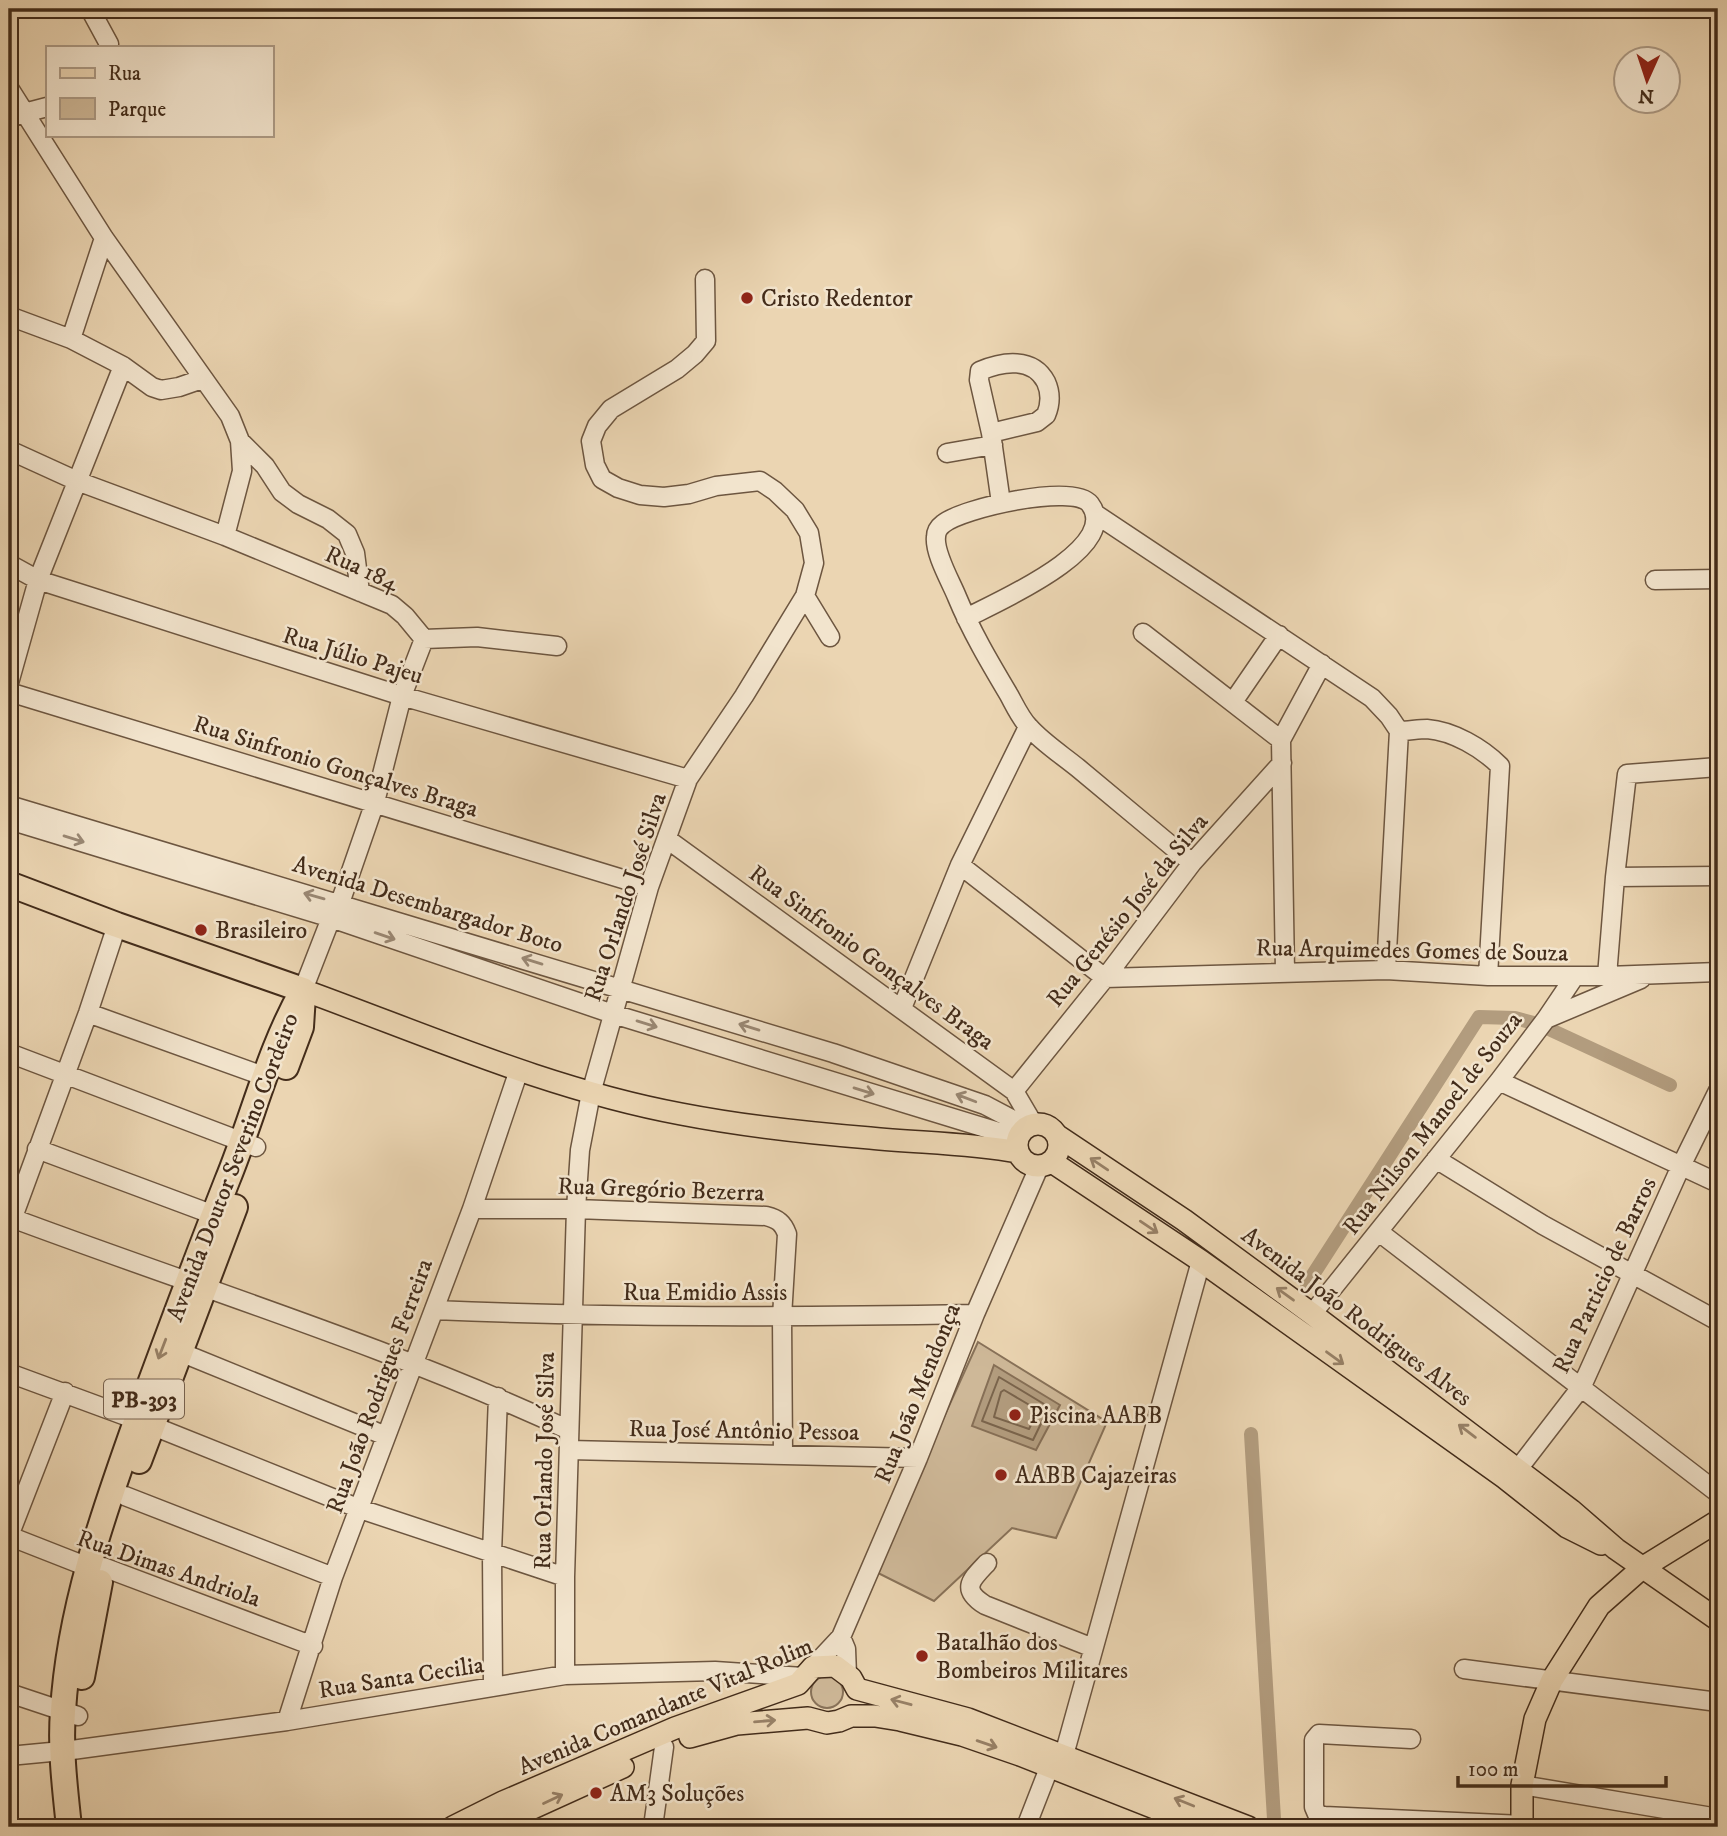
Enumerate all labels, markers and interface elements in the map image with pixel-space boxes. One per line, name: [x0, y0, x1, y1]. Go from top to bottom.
legend: [46, 46, 273, 136]
north arrow: [1612, 46, 1682, 116]
text: Rua: [108, 61, 141, 87]
text: N: [1637, 84, 1655, 107]
text: Parque: [108, 97, 166, 123]
place label: Cristo Redentor: [761, 284, 913, 314]
marker: Cristo Redentor: [739, 290, 755, 306]
street label: Rua 184: [320, 539, 404, 599]
street label: Rua Júlio Pajeu: [279, 620, 427, 692]
street label: Rua Sinfronio Gonçalves Braga: [190, 709, 482, 825]
street label: Rua Orlando José Silva: [578, 788, 674, 1006]
street label: Rua Genésio José da Silva: [1040, 807, 1216, 1014]
one-way arrow: [63, 834, 85, 847]
street label: Avenida Desembargador Boto: [289, 850, 567, 960]
street label: Rua Sinfronio Gonçalves Braga: [743, 859, 1001, 1057]
one-way arrow: [303, 888, 325, 901]
place label: Brasileiro: [215, 916, 307, 946]
marker: Brasileiro: [193, 922, 209, 938]
one-way arrow: [373, 931, 395, 943]
street label: Rua Arquimedes Gomes de Souza: [1255, 933, 1569, 969]
one-way arrow: [521, 954, 543, 967]
street label: Rua Nilson Manoel de Souza: [1336, 1005, 1530, 1241]
street label: Avenida Doutor Severino Cordeiro: [160, 1009, 306, 1326]
one-way arrow: [636, 1018, 658, 1031]
one-way arrow: [739, 1020, 761, 1033]
one-way arrow: [853, 1086, 875, 1098]
one-way arrow: [955, 1091, 977, 1104]
one-way arrow: [1090, 1157, 1109, 1171]
street label: Rua Gregório Bezerra: [557, 1171, 766, 1209]
street label: Rua Particio de Barros: [1546, 1172, 1664, 1378]
one-way arrow: [1139, 1220, 1159, 1234]
street label: Avenida João Rodrigues Alves: [1235, 1220, 1478, 1413]
street label: Rua João Rodrigues Ferreira: [320, 1254, 440, 1518]
street label: Rua Emidio Assis: [623, 1278, 787, 1308]
one-way arrow: [1276, 1287, 1295, 1301]
street label: Rua João Mendonça: [868, 1298, 968, 1488]
one-way arrow: [155, 1338, 167, 1360]
street label: Rua Orlando José Silva: [528, 1351, 562, 1570]
one-way arrow: [1325, 1351, 1344, 1365]
road number: PB-393: [104, 1380, 184, 1418]
place label: Piscina AABB: [1029, 1401, 1162, 1431]
marker: Piscina AABB: [1007, 1407, 1023, 1423]
street label: Rua José Antônio Pessoa: [628, 1414, 860, 1448]
one-way arrow: [1458, 1424, 1477, 1438]
place label: AABB Cajazeiras: [1015, 1461, 1177, 1491]
marker: AABB Cajazeiras: [993, 1467, 1009, 1483]
street label: Rua Dimas Andriola: [73, 1523, 265, 1615]
place label: Batalhão dos Bombeiros Militares: [936, 1628, 1128, 1686]
street label: Avenida Comandante Vital Rolim: [514, 1631, 817, 1783]
marker: Batalhão dos Bombeiros Militares: [914, 1648, 930, 1664]
street label: Rua Santa Cecilia: [316, 1650, 487, 1706]
one-way arrow: [890, 1695, 913, 1708]
one-way arrow: [753, 1715, 776, 1728]
one-way arrow: [976, 1739, 998, 1751]
scale bar: [1458, 1745, 1666, 1789]
text: 100 m: [1468, 1757, 1519, 1783]
place label: AM3 Soluções: [610, 1779, 744, 1809]
marker: AM3 Soluções: [588, 1785, 604, 1801]
one-way arrow: [542, 1792, 563, 1805]
one-way arrow: [1174, 1795, 1196, 1808]

